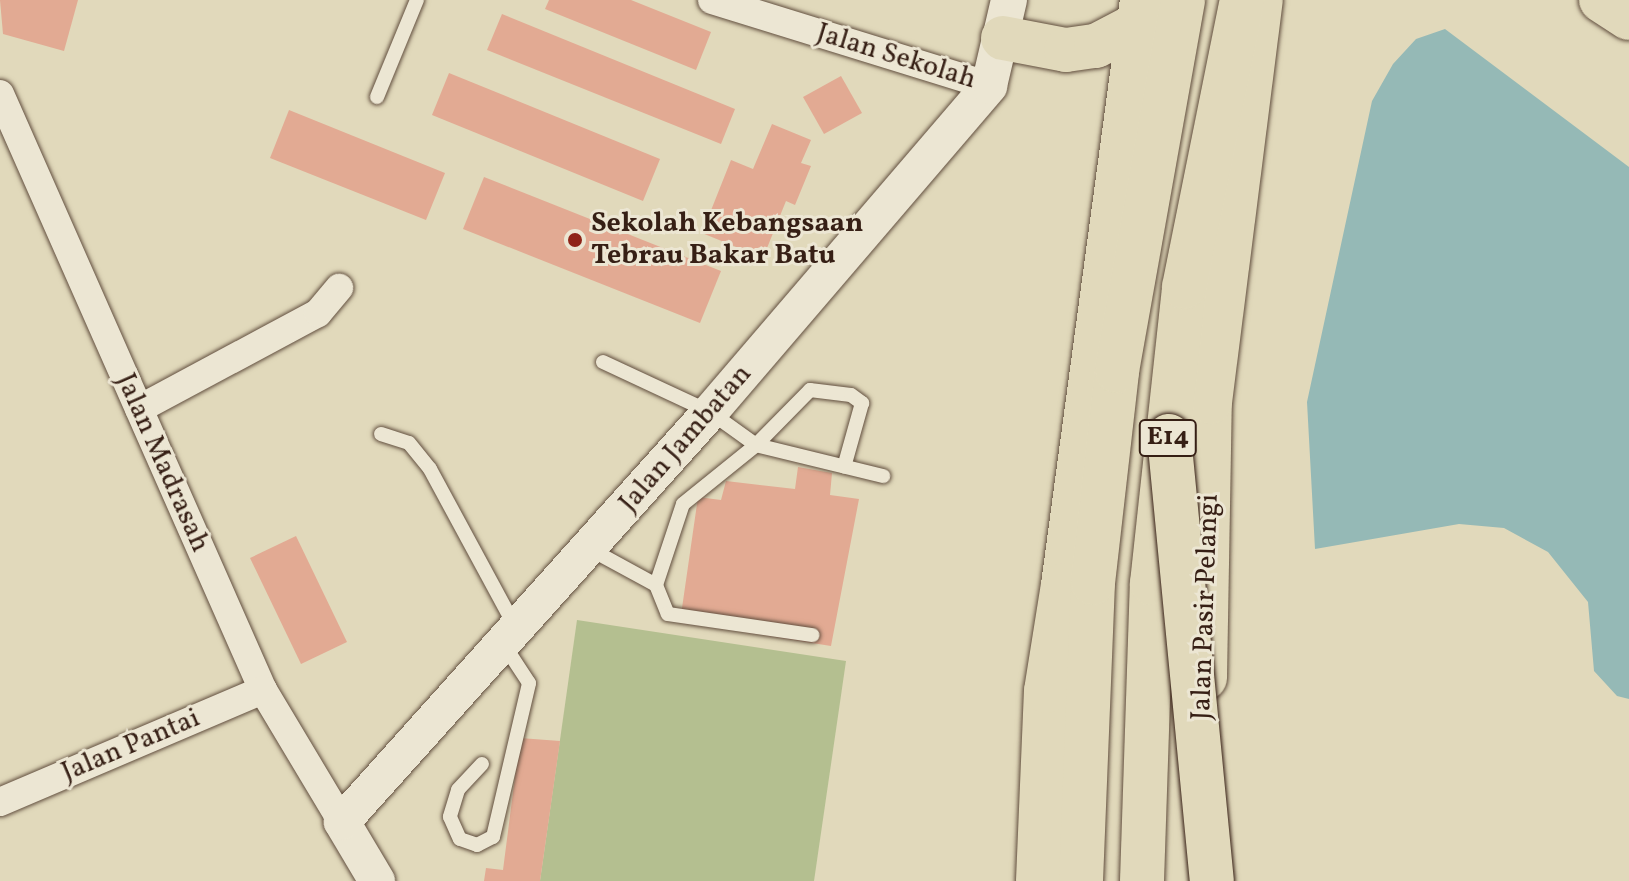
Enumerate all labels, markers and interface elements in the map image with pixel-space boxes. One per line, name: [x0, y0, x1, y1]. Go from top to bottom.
street label: Jalan Sekolah: [812, 17, 980, 97]
place label: Sekolah Kebangsaan Tebrau Bakar Batu: [591, 207, 864, 273]
marker: Sekolah Kebangsaan Tebrau Bakar Batu: [566, 231, 584, 249]
street label: Jalan Jambatan: [613, 358, 759, 520]
street label: Jalan Madrasah: [108, 369, 216, 557]
road number: E14: [1138, 416, 1198, 460]
street label: Jalan Pasir Pelangi: [1185, 493, 1227, 721]
street label: Jalan Pantai: [57, 702, 205, 790]

